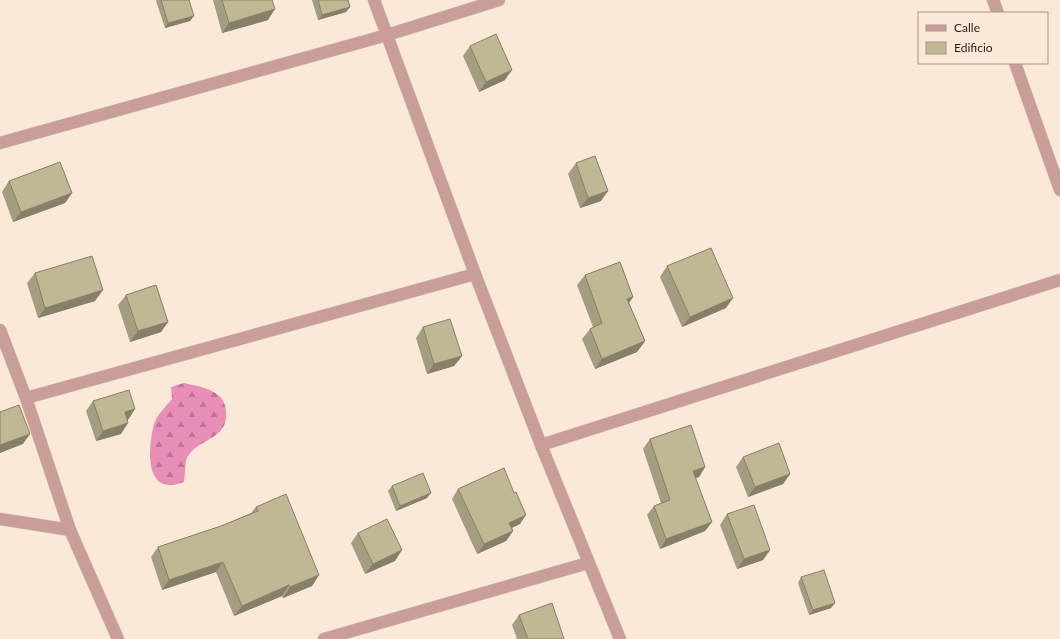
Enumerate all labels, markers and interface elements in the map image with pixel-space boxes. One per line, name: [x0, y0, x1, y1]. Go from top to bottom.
legend: [918, 12, 1048, 64]
text: Calle: [954, 20, 980, 35]
text: Edificio: [954, 40, 993, 55]

